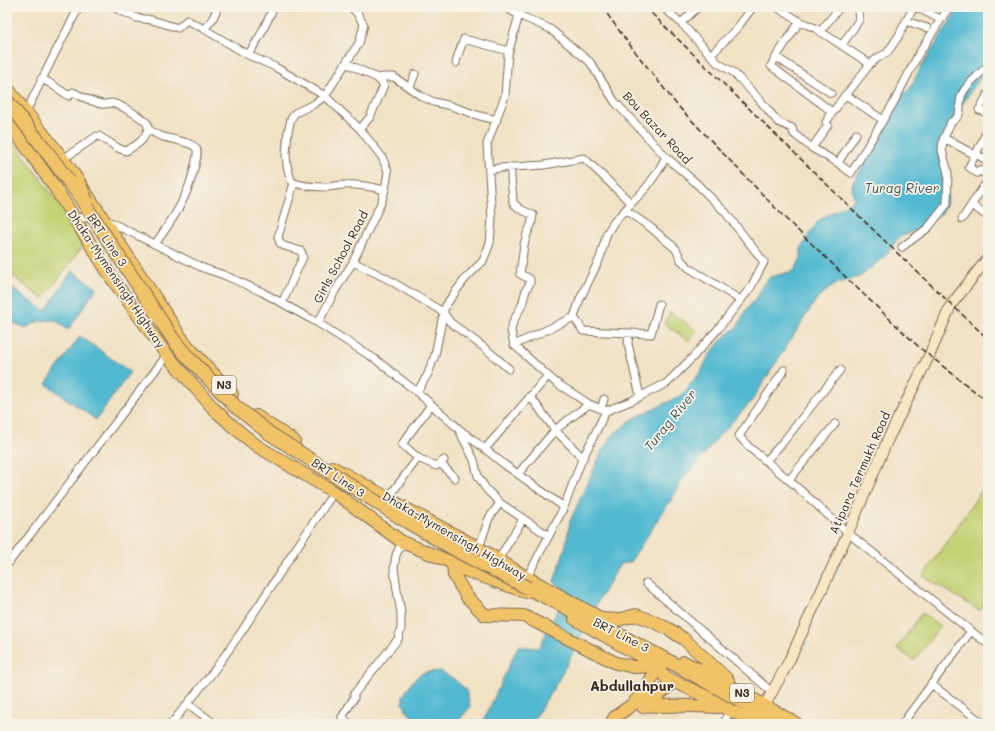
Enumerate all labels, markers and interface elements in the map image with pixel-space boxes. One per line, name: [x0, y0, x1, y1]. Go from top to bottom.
street label: Bou Bazar Road: [620, 88, 696, 167]
water label: Turag River: [865, 179, 940, 196]
street label: Dhaka-Mymensingh Highway: [64, 206, 169, 351]
street label: Girls School Road: [309, 207, 371, 306]
street label: BRT Line 3: [84, 210, 131, 269]
road number: N3: [212, 376, 236, 394]
water label: Turag River: [640, 385, 700, 454]
street label: Atipara Termukh Road: [825, 408, 894, 536]
street label: BRT Line 3: [309, 454, 368, 500]
street label: Dhaka-Mymensingh Highway: [380, 487, 529, 583]
street label: BRT Line 3: [591, 613, 652, 655]
district label: Abdullahpur: [590, 676, 674, 695]
road number: N3: [730, 684, 754, 702]

